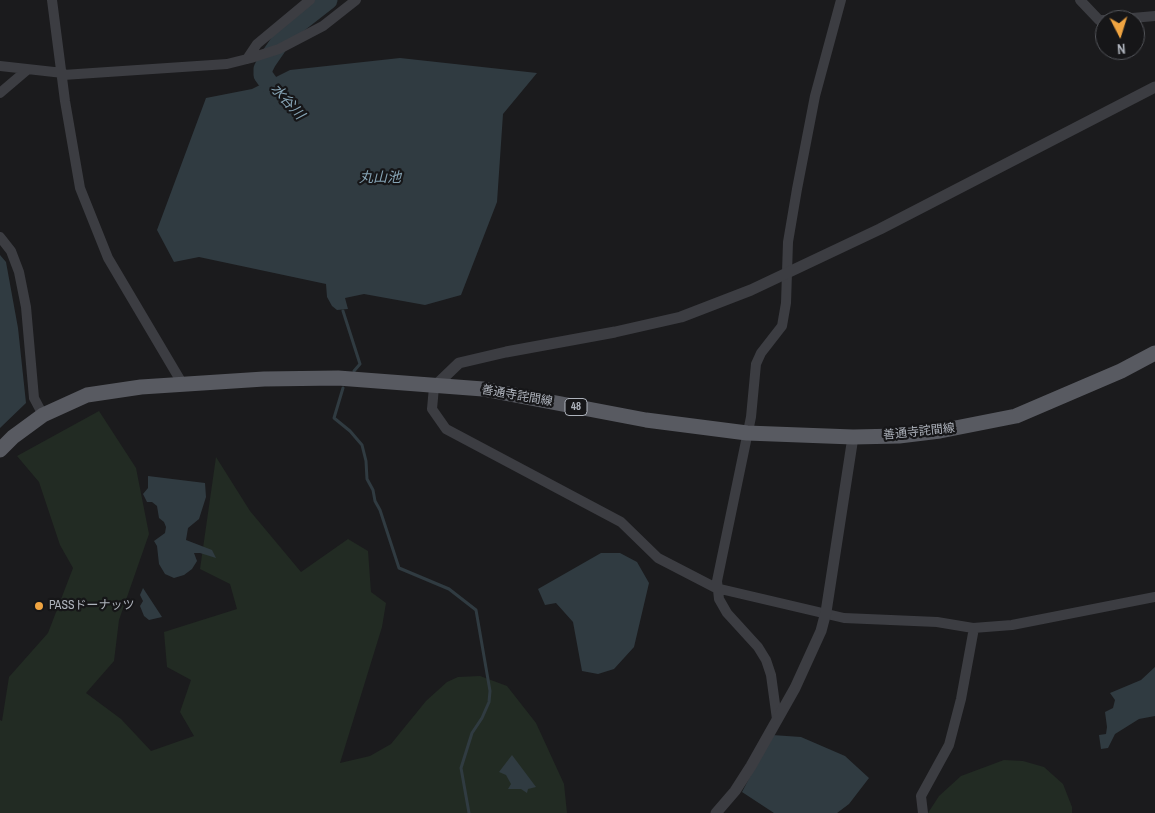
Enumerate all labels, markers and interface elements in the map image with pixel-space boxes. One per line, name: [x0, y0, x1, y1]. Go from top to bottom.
north arrow: [1095, 10, 1145, 60]
text: N: [1116, 40, 1126, 58]
water label: 水谷川: [267, 81, 307, 123]
water label: 丸山池: [359, 170, 401, 186]
street label: 善通寺詫間線: [480, 383, 554, 409]
road number: 48: [565, 398, 587, 416]
street label: 善通寺詫間線: [882, 421, 956, 443]
place label: PASSドーナッツ: [49, 599, 135, 613]
marker: PASSドーナッツ: [33, 600, 45, 612]

